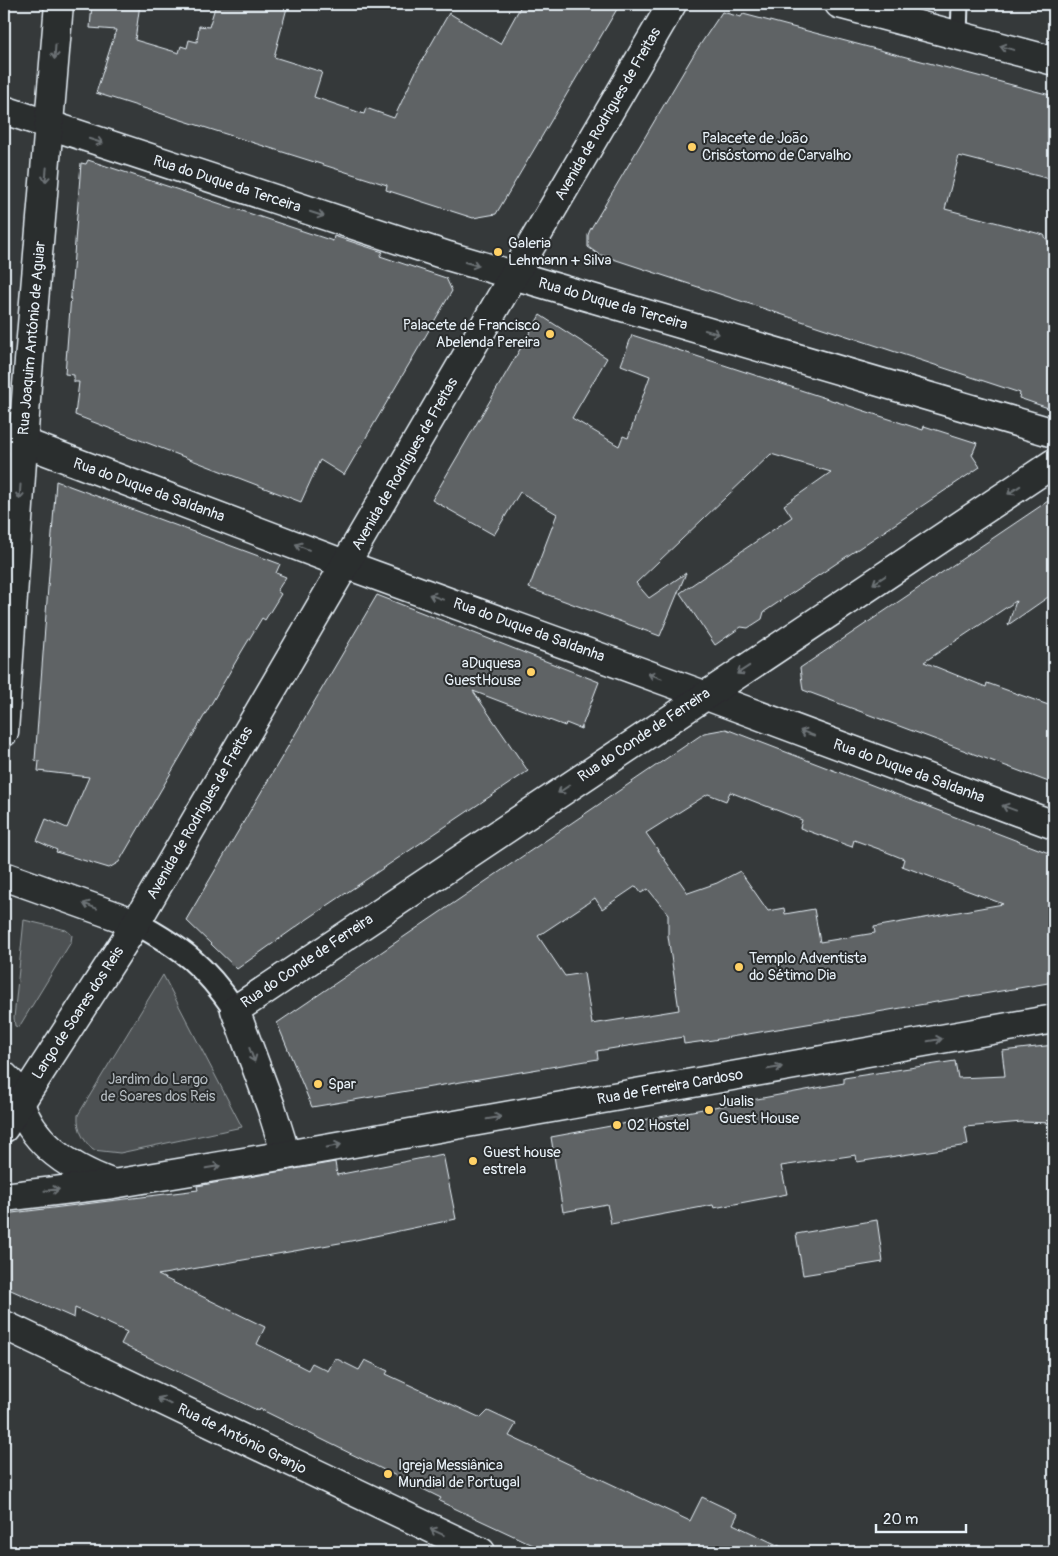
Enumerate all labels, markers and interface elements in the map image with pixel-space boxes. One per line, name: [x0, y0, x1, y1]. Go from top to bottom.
street label: Avenida de Rodrigues de Freitas: [551, 24, 665, 204]
one-way arrow: [1000, 42, 1016, 52]
one-way arrow: [51, 44, 60, 60]
place label: Palacete de João Crisóstomo de Carvalho: [702, 129, 851, 165]
one-way arrow: [88, 137, 104, 146]
marker: Palacete de João Crisóstomo de Carvalho: [686, 141, 698, 153]
street label: Rua do Duque da Terceira: [151, 151, 303, 217]
one-way arrow: [41, 166, 50, 182]
one-way arrow: [309, 209, 325, 219]
place label: Galeria Lehmann + Silva: [508, 234, 611, 270]
street label: Rua Joaquim António de Aguiar: [14, 239, 50, 436]
marker: Galeria Lehmann + Silva: [492, 246, 504, 258]
one-way arrow: [464, 259, 480, 269]
street label: Rua do Duque da Terceira: [536, 274, 690, 334]
place label: Palacete de Francisco Abelenda Pereira: [403, 316, 540, 352]
marker: Palacete de Francisco Abelenda Pereira: [544, 328, 556, 340]
one-way arrow: [704, 328, 720, 338]
street label: Avenida de Rodrigues de Freitas: [348, 374, 462, 554]
street label: Rua do Duque da Saldanha: [71, 454, 227, 526]
one-way arrow: [16, 484, 25, 500]
one-way arrow: [1007, 485, 1021, 495]
one-way arrow: [294, 542, 310, 551]
one-way arrow: [872, 575, 886, 585]
one-way arrow: [429, 592, 445, 601]
street label: Rua do Duque da Saldanha: [451, 594, 607, 666]
place label: aDuquesa GuestHouse: [444, 654, 522, 690]
one-way arrow: [737, 665, 751, 675]
marker: aDuquesa GuestHouse: [525, 666, 537, 678]
one-way arrow: [647, 671, 663, 680]
street label: Rua do Conde de Ferreira: [574, 684, 714, 786]
street label: Avenida de Rodrigues de Freitas: [143, 723, 257, 903]
one-way arrow: [800, 728, 815, 737]
street label: Rua do Duque da Saldanha: [831, 735, 987, 807]
one-way arrow: [557, 783, 571, 794]
one-way arrow: [1001, 803, 1017, 812]
one-way arrow: [83, 901, 98, 910]
street label: Rua do Conde de Ferreira: [237, 910, 377, 1012]
street label: Largo de Soares dos Reis: [28, 943, 128, 1083]
place label: Templo Adventista do Sétimo Dia: [749, 949, 867, 985]
marker: Templo Adventista do Sétimo Dia: [733, 961, 745, 973]
one-way arrow: [926, 1035, 942, 1045]
one-way arrow: [248, 1047, 257, 1062]
one-way arrow: [766, 1063, 782, 1073]
street label: Rua de Ferreira Cardoso: [596, 1065, 744, 1109]
park label: Jardim do Largo de Soares dos Reis: [101, 1070, 216, 1106]
place label: Spar: [328, 1075, 357, 1094]
marker: Spar: [312, 1078, 324, 1090]
place label: Jualis Guest House: [719, 1092, 800, 1128]
marker: Jualis Guest House: [703, 1104, 715, 1116]
one-way arrow: [486, 1112, 502, 1122]
place label: O2 Hostel: [627, 1116, 689, 1135]
marker: O2 Hostel: [611, 1119, 623, 1131]
one-way arrow: [325, 1140, 341, 1150]
place label: Guest house estrela: [483, 1143, 561, 1179]
marker: Guest house estrela: [467, 1155, 479, 1167]
one-way arrow: [204, 1161, 220, 1171]
one-way arrow: [44, 1185, 60, 1195]
one-way arrow: [156, 1396, 171, 1406]
street label: Rua de António Granjo: [174, 1400, 310, 1478]
place label: Igreja Messiânica Mundial de Portugal: [398, 1456, 520, 1492]
marker: Igreja Messiânica Mundial de Portugal: [382, 1468, 394, 1480]
scale bar: [876, 1501, 966, 1533]
text: 20 m: [883, 1510, 918, 1529]
one-way arrow: [430, 1526, 445, 1536]

